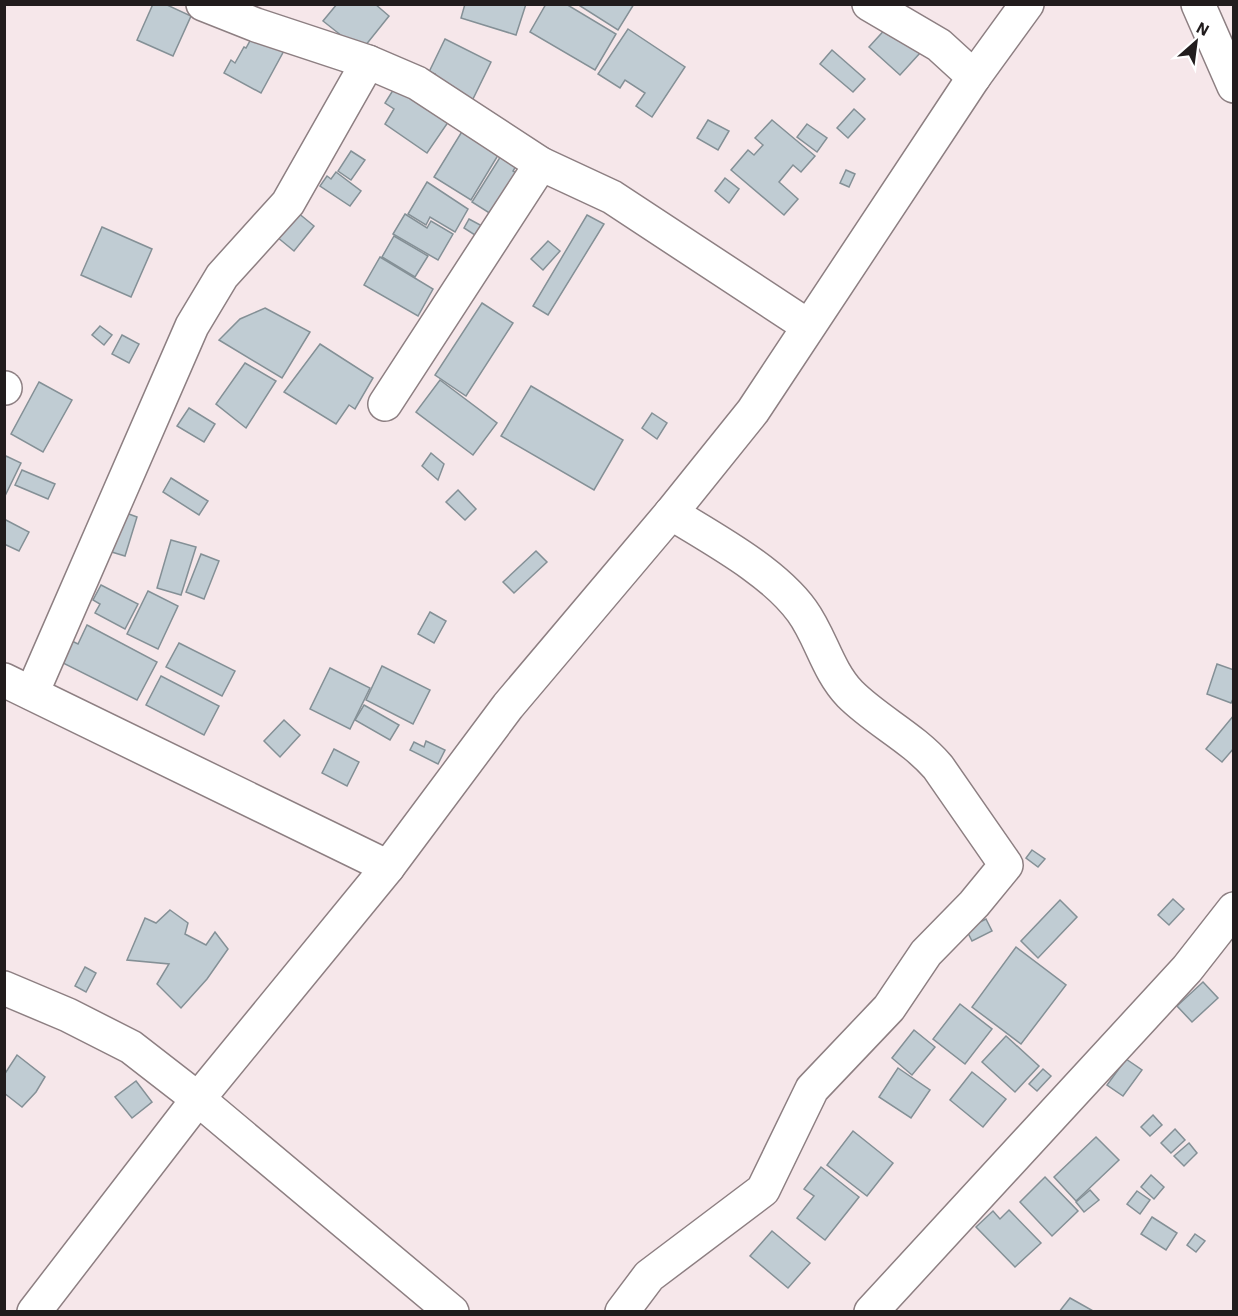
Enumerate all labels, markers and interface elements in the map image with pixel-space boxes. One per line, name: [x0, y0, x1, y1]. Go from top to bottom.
north arrow: [1166, 12, 1226, 72]
text: N: [1193, 17, 1213, 40]

